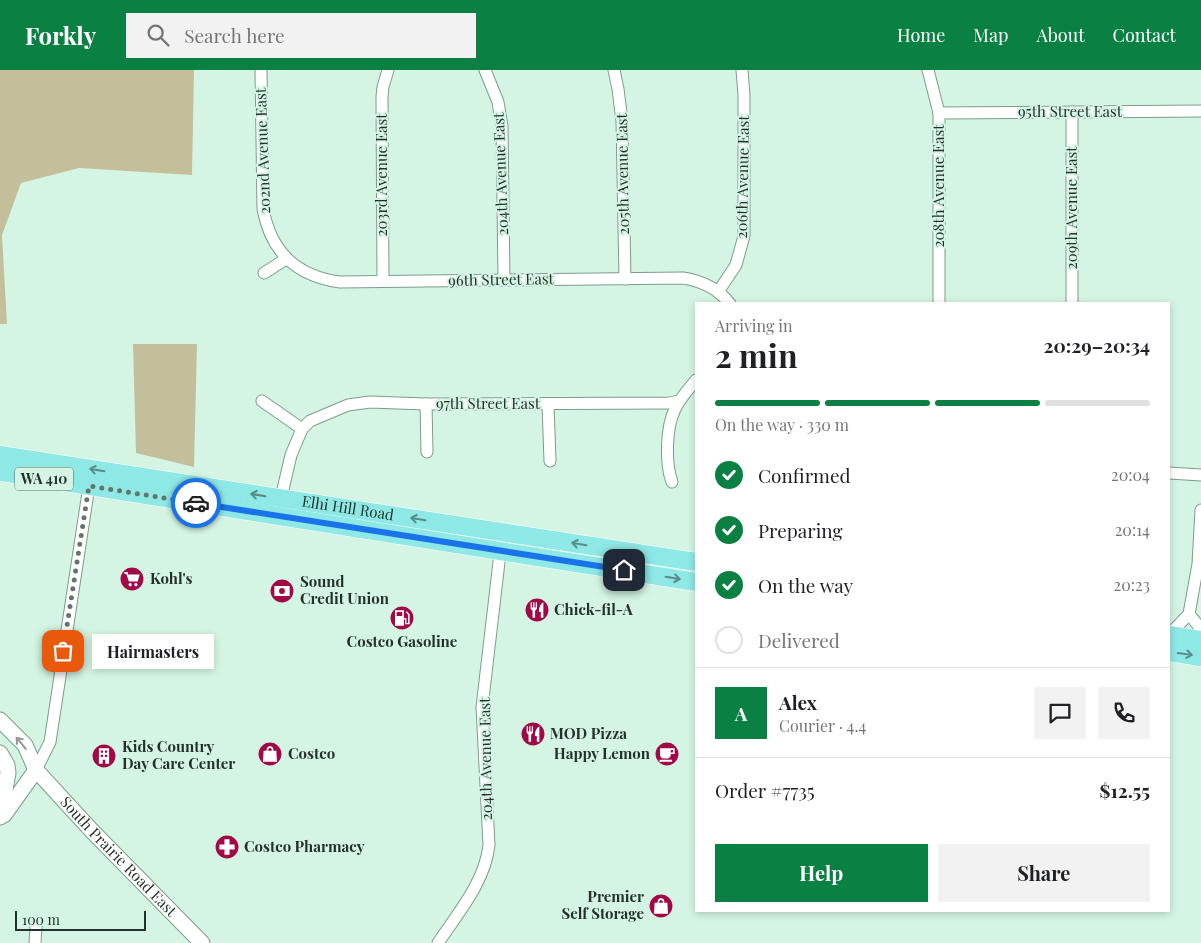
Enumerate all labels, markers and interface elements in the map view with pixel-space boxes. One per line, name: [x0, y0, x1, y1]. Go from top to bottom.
search box: [126, 13, 476, 58]
text: Forkly: [25, 19, 96, 51]
icon: search: [144, 21, 172, 49]
text: Search here: [184, 22, 285, 48]
text: Home: [897, 23, 945, 47]
text: Map: [973, 23, 1008, 47]
text: About: [1036, 23, 1085, 47]
text: Contact: [1113, 23, 1176, 47]
street label: 202nd Avenue East: [250, 87, 274, 214]
street label: 95th Street East: [1018, 101, 1123, 121]
street label: 204th Avenue East: [488, 112, 512, 236]
street label: 205th Avenue East: [611, 112, 633, 235]
street label: 203rd Avenue East: [371, 113, 391, 237]
street label: 206th Avenue East: [731, 115, 753, 239]
street label: 208th Avenue East: [928, 124, 948, 248]
street label: 209th Avenue East: [1061, 146, 1081, 270]
street label: 96th Street East: [448, 268, 555, 290]
text: Arriving in: [715, 315, 793, 336]
text: 20:29–20:34: [1044, 332, 1150, 358]
text: 2 min: [715, 333, 798, 376]
street label: 97th Street East: [436, 393, 541, 413]
text: On the way · 330 m: [715, 414, 849, 435]
icon: check: [715, 461, 743, 489]
text: Confirmed: [758, 462, 851, 488]
one-way arrow: [89, 464, 105, 474]
text: 20:04: [1111, 464, 1150, 485]
road number: WA 410: [15, 468, 73, 490]
courier: [171, 478, 221, 528]
icon: car: [182, 489, 210, 517]
one-way arrow: [250, 489, 266, 499]
street label: Elhi Hill Road: [301, 491, 396, 524]
one-way arrow: [411, 514, 427, 524]
icon: check: [715, 516, 743, 544]
text: Preparing: [758, 517, 843, 543]
text: 20:14: [1115, 519, 1150, 540]
one-way arrow: [571, 539, 587, 549]
pin: [603, 549, 645, 591]
icon: home: [610, 556, 638, 584]
supermarket icon: Kohl's: [119, 566, 145, 592]
place label: Kohl's: [150, 568, 193, 588]
place label: Sound Credit Union: [300, 571, 390, 608]
icon: check: [715, 571, 743, 599]
text: On the way: [758, 572, 853, 598]
one-way arrow: [665, 573, 681, 583]
text: 20:23: [1114, 574, 1150, 595]
bank icon: Sound Credit Union: [269, 578, 295, 604]
restaurant icon: Chick-fil-A: [524, 597, 550, 623]
place label: Chick-fil-A: [554, 599, 634, 619]
fuel station icon: Costco Gasoline: [389, 605, 415, 631]
text: Delivered: [758, 627, 840, 653]
pin: [42, 630, 84, 672]
place label: Costco Gasoline: [347, 631, 458, 651]
callout: Hairmasters: [93, 634, 216, 668]
icon: bag: [49, 637, 77, 665]
text: Hairmasters: [107, 641, 199, 662]
one-way arrow: [1177, 650, 1193, 660]
button: chat: [1034, 687, 1086, 739]
button: phone: [1098, 687, 1150, 739]
text: Alex: [779, 689, 817, 715]
street label: 204th Avenue East: [474, 697, 496, 821]
text: A: [735, 700, 747, 726]
text: Courier · 4.4: [779, 715, 866, 736]
restaurant icon: MOD Pizza: [520, 721, 546, 747]
place label: MOD Pizza: [550, 723, 627, 743]
place label: Kids Country Day Care Center: [122, 736, 235, 773]
one-way arrow: [16, 737, 27, 750]
shop icon: Costco: [257, 741, 283, 767]
cafe icon: Happy Lemon: [654, 741, 680, 767]
building icon: Kids Country Day Care Center: [91, 743, 117, 769]
place label: Costco: [288, 743, 335, 763]
place label: Happy Lemon: [554, 743, 651, 763]
text: Order #7735: [715, 777, 815, 803]
text: $12.55: [1100, 777, 1150, 803]
street label: South Prairie Road East: [56, 792, 182, 921]
pharmacy icon: Costco Pharmacy: [214, 834, 240, 860]
place label: Costco Pharmacy: [244, 836, 365, 856]
button: Help: [715, 844, 928, 902]
button: Share: [938, 844, 1150, 902]
place label: Premier Self Storage: [561, 886, 644, 923]
shop icon: Premier Self Storage: [648, 893, 674, 919]
scale bar: [15, 908, 146, 931]
text: 100 m: [22, 910, 60, 929]

